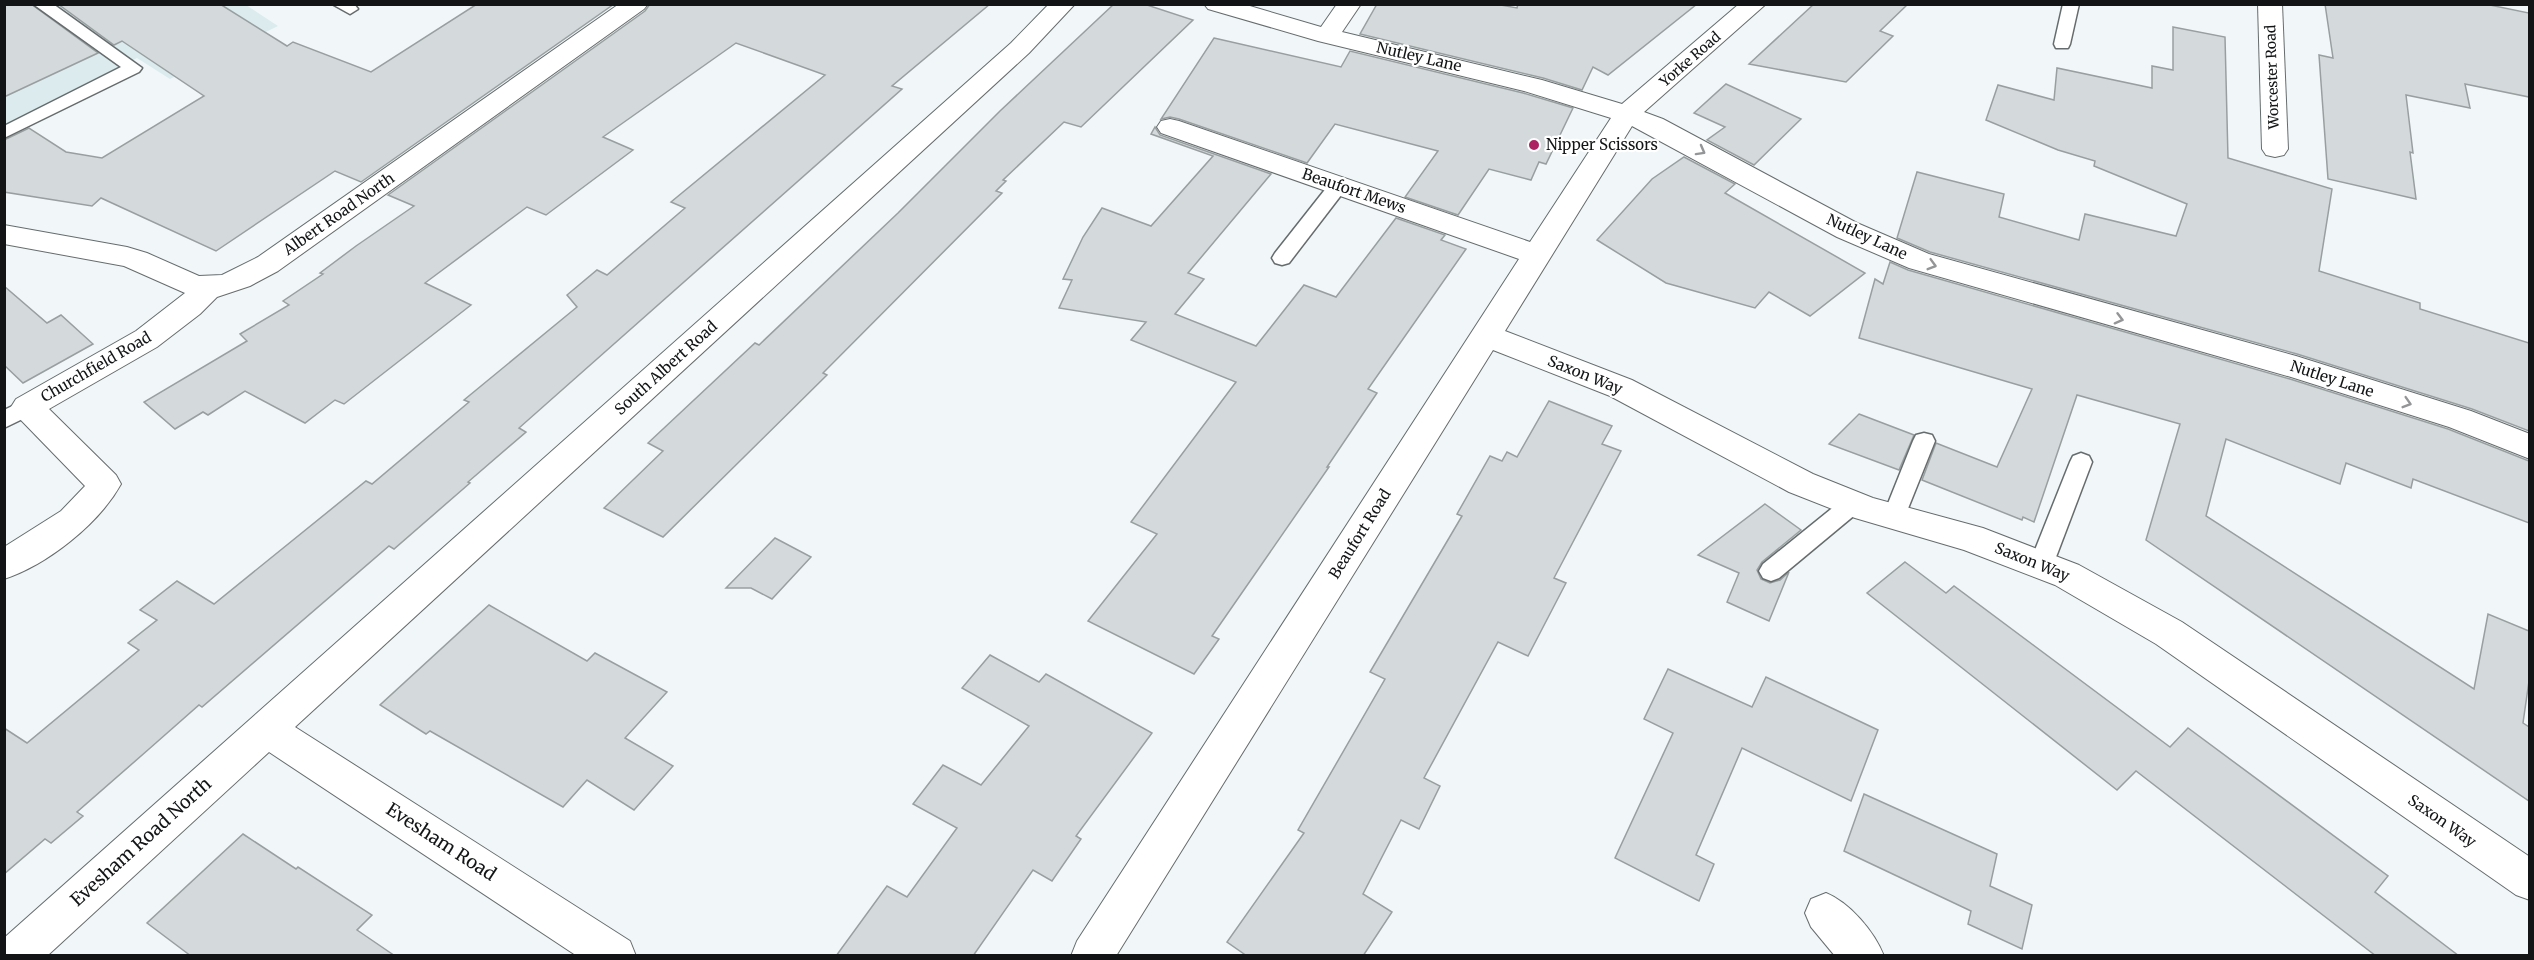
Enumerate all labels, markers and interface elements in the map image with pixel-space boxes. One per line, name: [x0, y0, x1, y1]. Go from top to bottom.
street label: Worcester Road: [2261, 24, 2283, 131]
street label: Yorke Road: [1655, 27, 1725, 91]
street label: Nutley Lane: [1375, 37, 1464, 76]
place label: Nipper Scissors: [1546, 135, 1658, 154]
marker: Nipper Scissors: [1527, 138, 1541, 152]
one-way arrow: [1695, 144, 1705, 155]
street label: Beaufort Mews: [1300, 164, 1409, 217]
street label: Albert Road North: [279, 168, 398, 260]
street label: Nutley Lane: [1824, 210, 1911, 264]
one-way arrow: [1926, 258, 1937, 270]
one-way arrow: [2113, 312, 2124, 324]
street label: South Albert Road: [610, 317, 721, 419]
street label: Churchfield Road: [37, 327, 154, 406]
street label: Saxon Way: [1545, 351, 1626, 398]
street label: Nutley Lane: [2288, 356, 2377, 401]
one-way arrow: [2401, 395, 2412, 408]
street label: Beaufort Road: [1324, 485, 1395, 582]
street label: Saxon Way: [1992, 538, 2073, 585]
street label: Evesham Road North: [65, 772, 216, 911]
street label: Saxon Way: [2404, 790, 2480, 851]
street label: Evesham Road: [382, 797, 501, 886]

